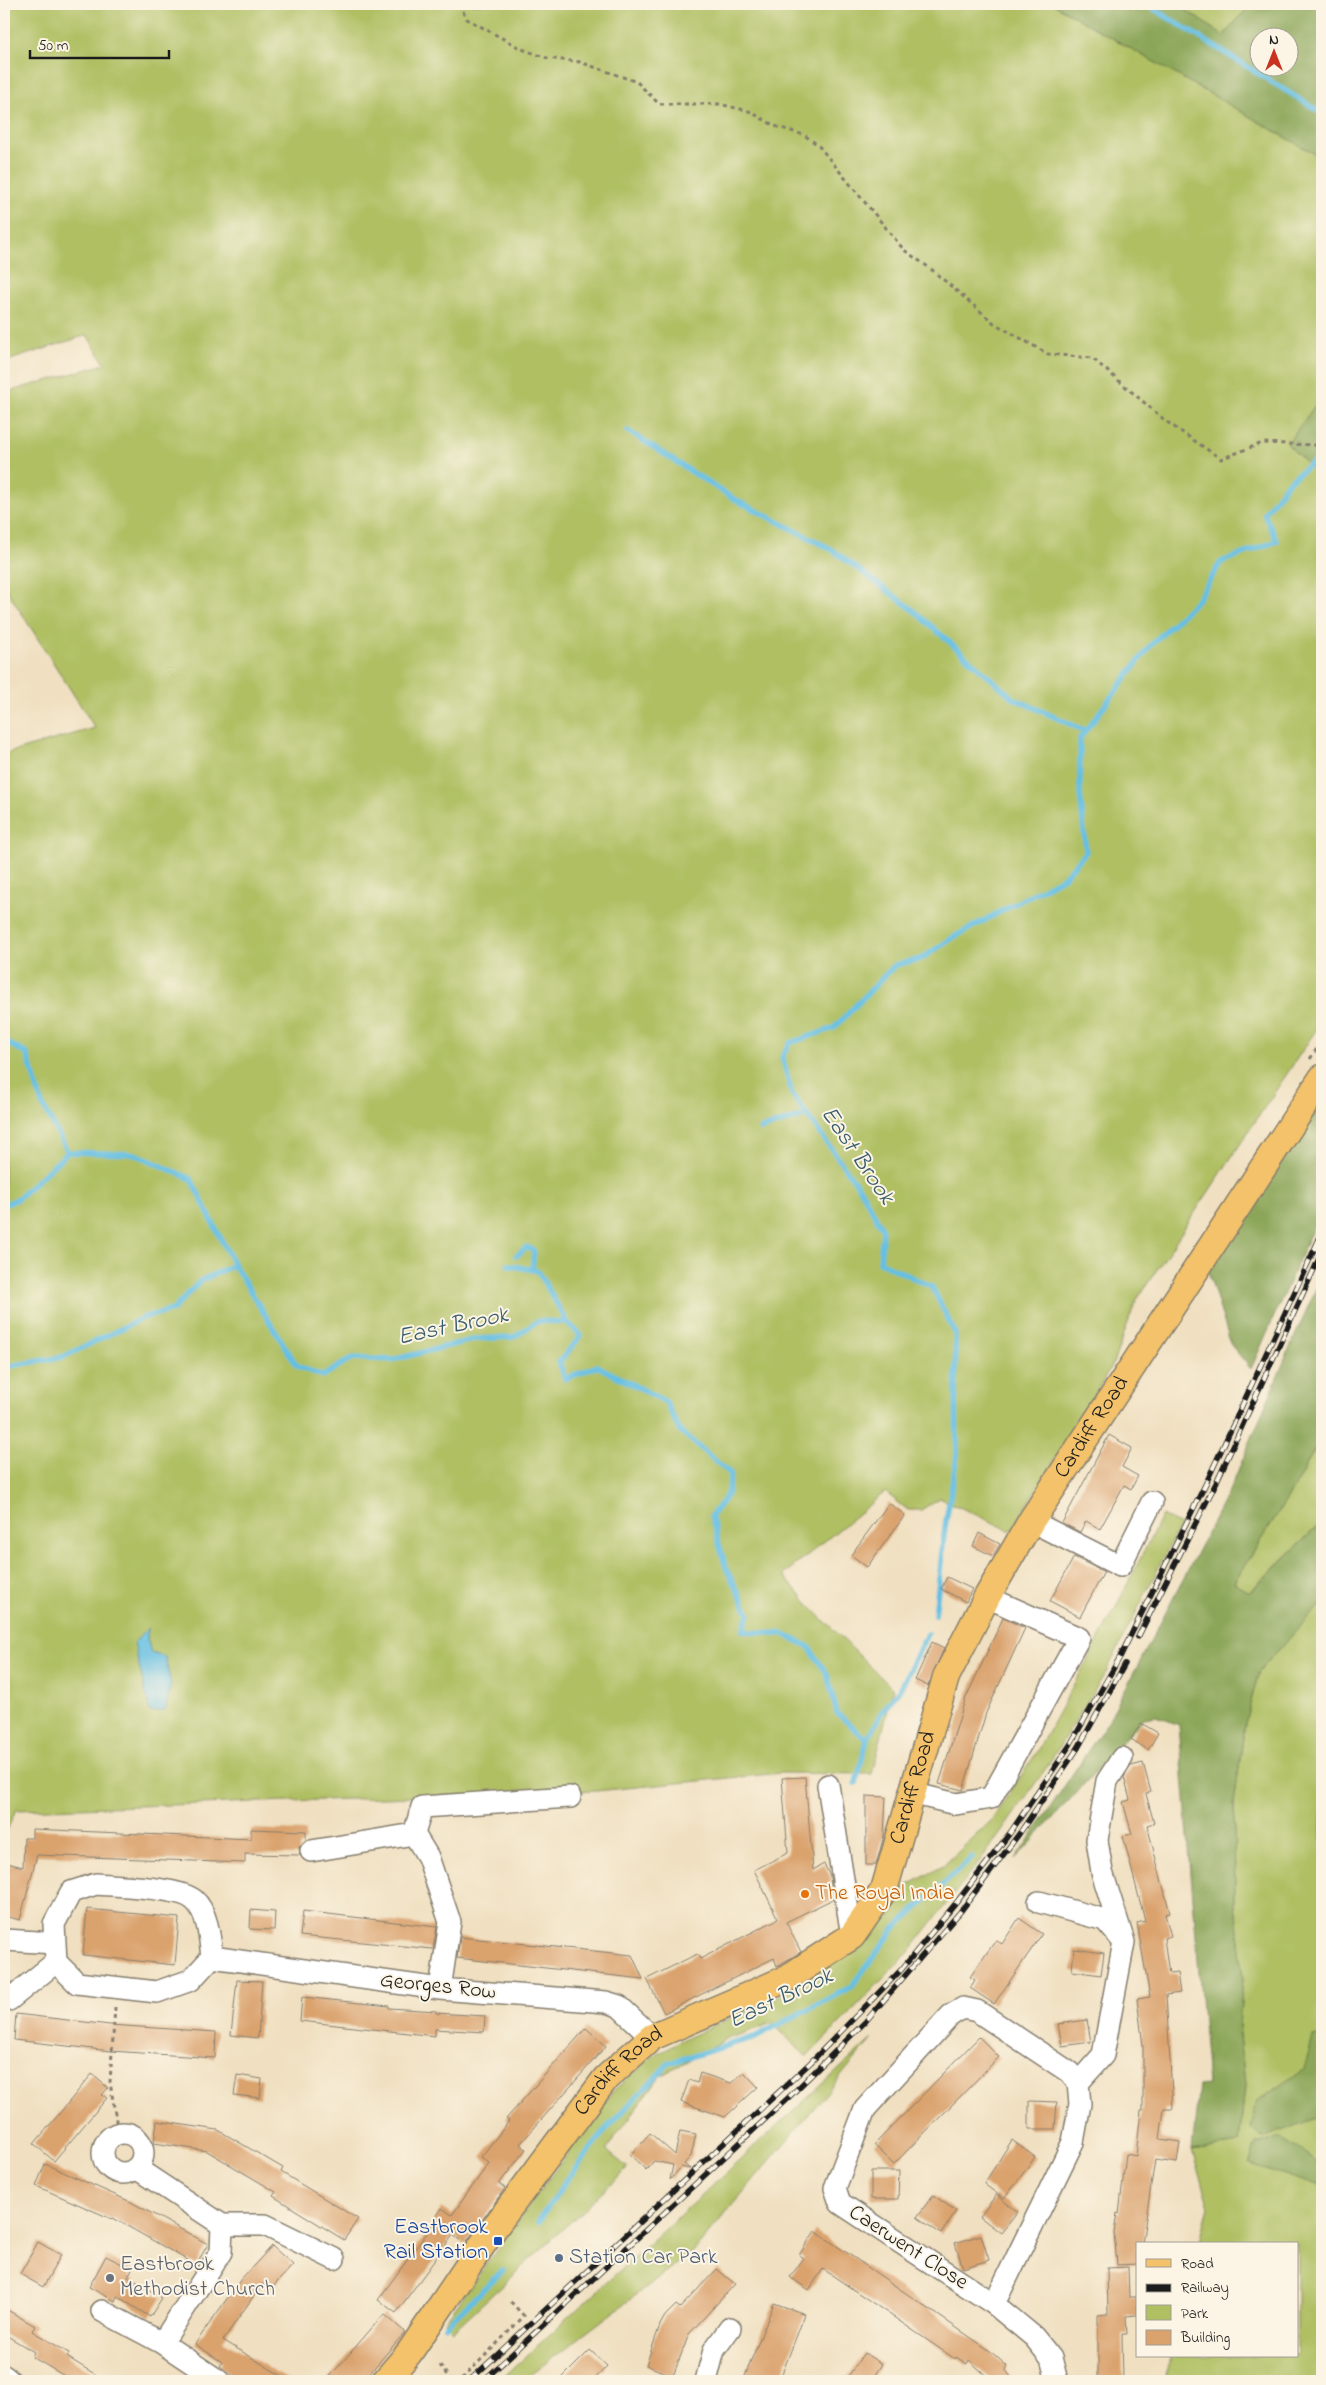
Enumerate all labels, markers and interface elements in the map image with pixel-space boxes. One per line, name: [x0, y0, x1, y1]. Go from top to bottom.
scale bar: [30, 28, 169, 60]
north arrow: [1248, 28, 1298, 78]
text: N: [1269, 30, 1279, 51]
text: 50 m: [38, 35, 69, 57]
water label: East Brook: [811, 1100, 904, 1213]
water label: East Brook: [395, 1298, 513, 1356]
street label: Cardiff Road: [1047, 1370, 1138, 1485]
street label: Cardiff Road: [882, 1728, 945, 1848]
place label: The Royal India: [815, 1878, 955, 1911]
marker: The Royal India: [799, 1888, 811, 1900]
water label: East Brook: [723, 1959, 841, 2039]
street label: Georges Row: [378, 1965, 498, 2010]
street label: Cardiff Road: [567, 2018, 668, 2123]
street label: Caerwent Close: [842, 2197, 974, 2299]
place label: Eastbrook Rail Station: [384, 2212, 488, 2269]
marker: Eastbrook Rail Station: [492, 2235, 504, 2247]
place label: Station Car Park: [569, 2242, 718, 2274]
legend: [1136, 2242, 1298, 2358]
place label: Eastbrook Methodist Church: [120, 2249, 275, 2306]
marker: Station Car Park: [553, 2252, 565, 2264]
text: Road: [1181, 2253, 1214, 2275]
marker: Eastbrook Methodist Church: [104, 2272, 116, 2284]
text: Railway: [1181, 2277, 1229, 2300]
text: Park: [1181, 2303, 1209, 2325]
text: Building: [1180, 2327, 1230, 2350]

